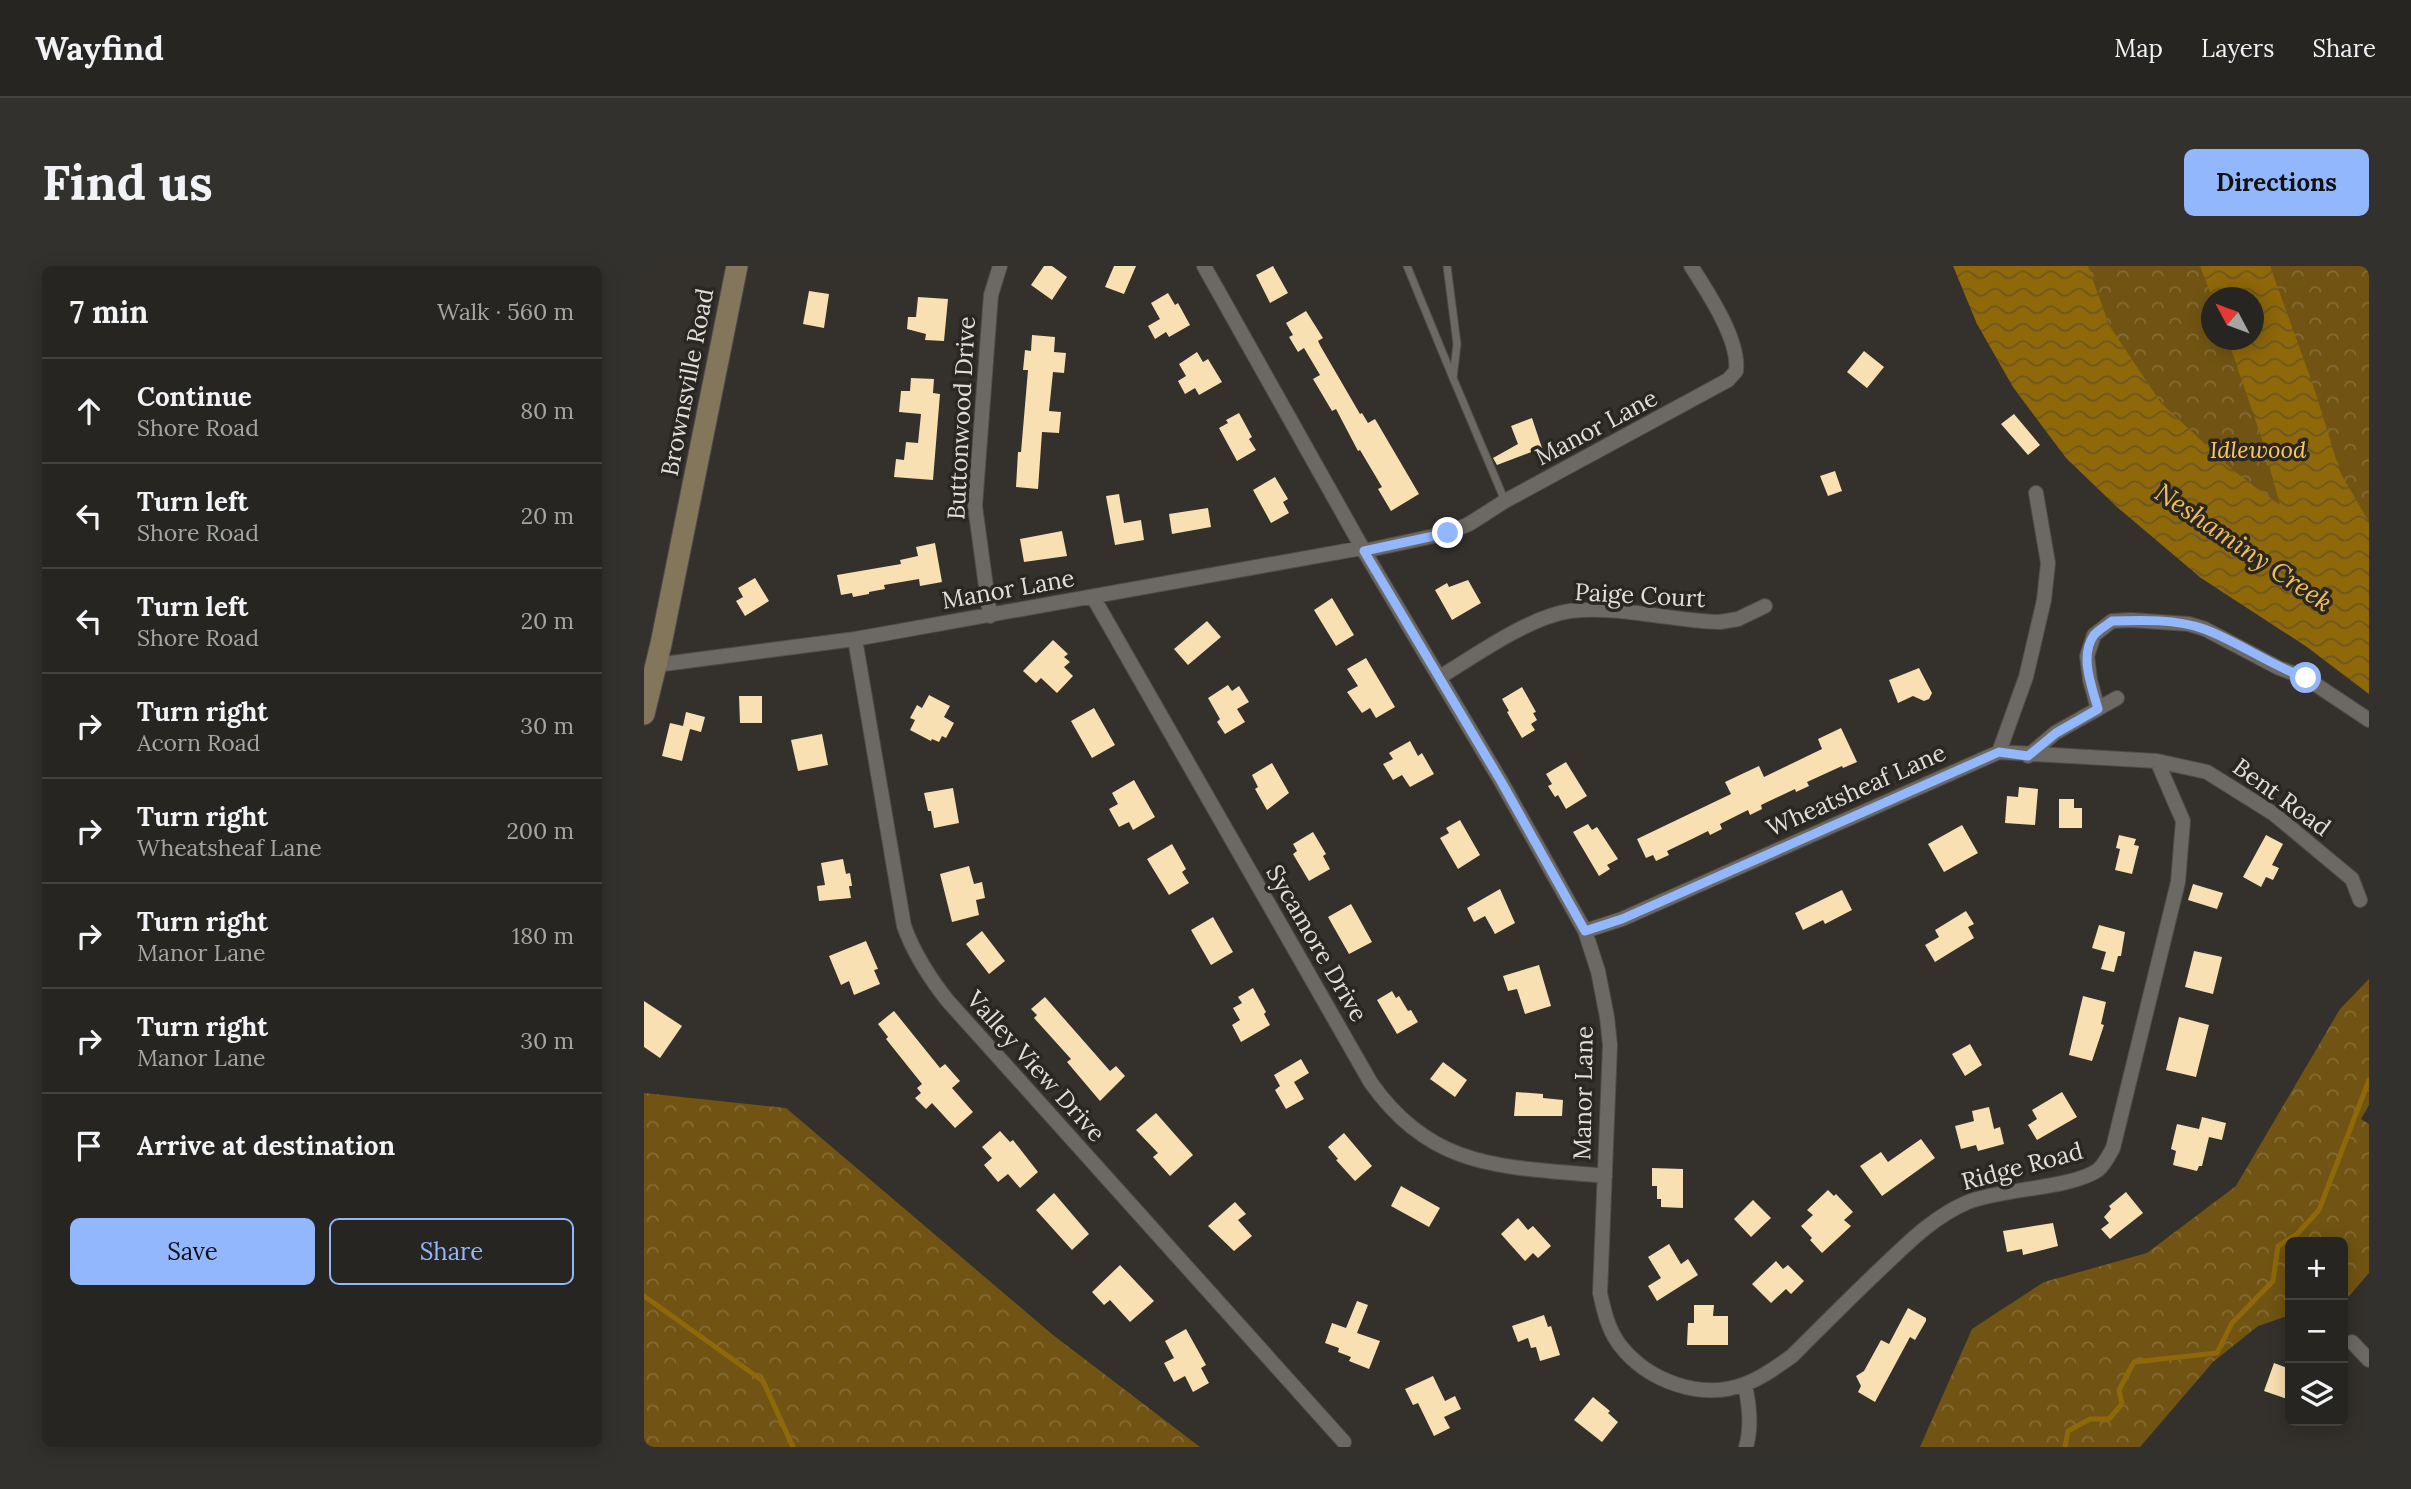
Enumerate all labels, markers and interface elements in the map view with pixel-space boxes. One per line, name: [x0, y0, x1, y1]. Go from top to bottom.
text: Wayfind: [35, 27, 164, 69]
text: Map: [2114, 33, 2163, 64]
text: Layers: [2201, 33, 2274, 64]
text: Share: [2312, 33, 2376, 64]
button: Directions: [2184, 149, 2369, 216]
text: Find us: [42, 151, 213, 213]
street label: Brownsville Road: [654, 285, 720, 479]
north arrow: [2201, 287, 2264, 350]
text: 7 min: [70, 293, 149, 331]
text: Walk · 560 m: [437, 297, 574, 326]
street label: Buttonwood Drive: [940, 315, 982, 521]
text: Continue: [137, 380, 252, 413]
street label: Manor Lane: [1530, 382, 1662, 472]
icon: ahead: [70, 392, 108, 430]
text: 80 m: [520, 396, 574, 425]
text: Shore Road: [137, 413, 259, 442]
park label: Idlewood: [2210, 434, 2307, 465]
water label: Neshaminy Creek: [2149, 475, 2339, 619]
text: Turn left: [137, 485, 248, 518]
icon: left: [70, 497, 108, 535]
text: 20 m: [521, 501, 574, 530]
route end: [1432, 517, 1463, 548]
text: Shore Road: [137, 518, 259, 547]
street label: Manor Lane: [939, 562, 1077, 616]
street label: Paige Court: [1574, 576, 1707, 614]
text: Turn left: [137, 590, 248, 623]
icon: left: [70, 602, 108, 640]
text: 20 m: [521, 606, 574, 635]
text: Shore Road: [137, 623, 259, 652]
route start: [2290, 662, 2321, 693]
text: Turn right: [137, 695, 268, 728]
icon: right: [70, 707, 108, 745]
text: 30 m: [520, 711, 574, 740]
text: Acorn Road: [137, 728, 260, 757]
street label: Wheatsheaf Lane: [1762, 737, 1950, 843]
street label: Bent Road: [2227, 751, 2337, 843]
text: Turn right: [137, 800, 268, 833]
icon: right: [70, 812, 108, 850]
text: 200 m: [506, 816, 574, 845]
text: Wheatsheaf Lane: [137, 833, 322, 862]
street label: Sycamore Drive: [1260, 859, 1374, 1027]
text: Turn right: [137, 905, 268, 938]
icon: right: [70, 917, 108, 955]
text: 180 m: [512, 921, 574, 950]
text: Manor Lane: [137, 938, 266, 967]
street label: Valley View Drive: [959, 983, 1112, 1148]
text: Turn right: [137, 1010, 268, 1043]
icon: right: [70, 1022, 108, 1060]
text: 30 m: [520, 1026, 574, 1055]
street label: Manor Lane: [1566, 1026, 1600, 1160]
text: Manor Lane: [137, 1043, 266, 1072]
icon: arrive: [70, 1127, 108, 1165]
text: Arrive at destination: [137, 1129, 395, 1162]
street label: Ridge Road: [1958, 1135, 2086, 1197]
button: Save: [70, 1218, 315, 1285]
button: Share: [329, 1218, 574, 1285]
map controls: [2285, 1237, 2348, 1426]
button: +: [2285, 1237, 2348, 1300]
button: −: [2285, 1300, 2348, 1363]
button: layers: [2285, 1363, 2348, 1426]

